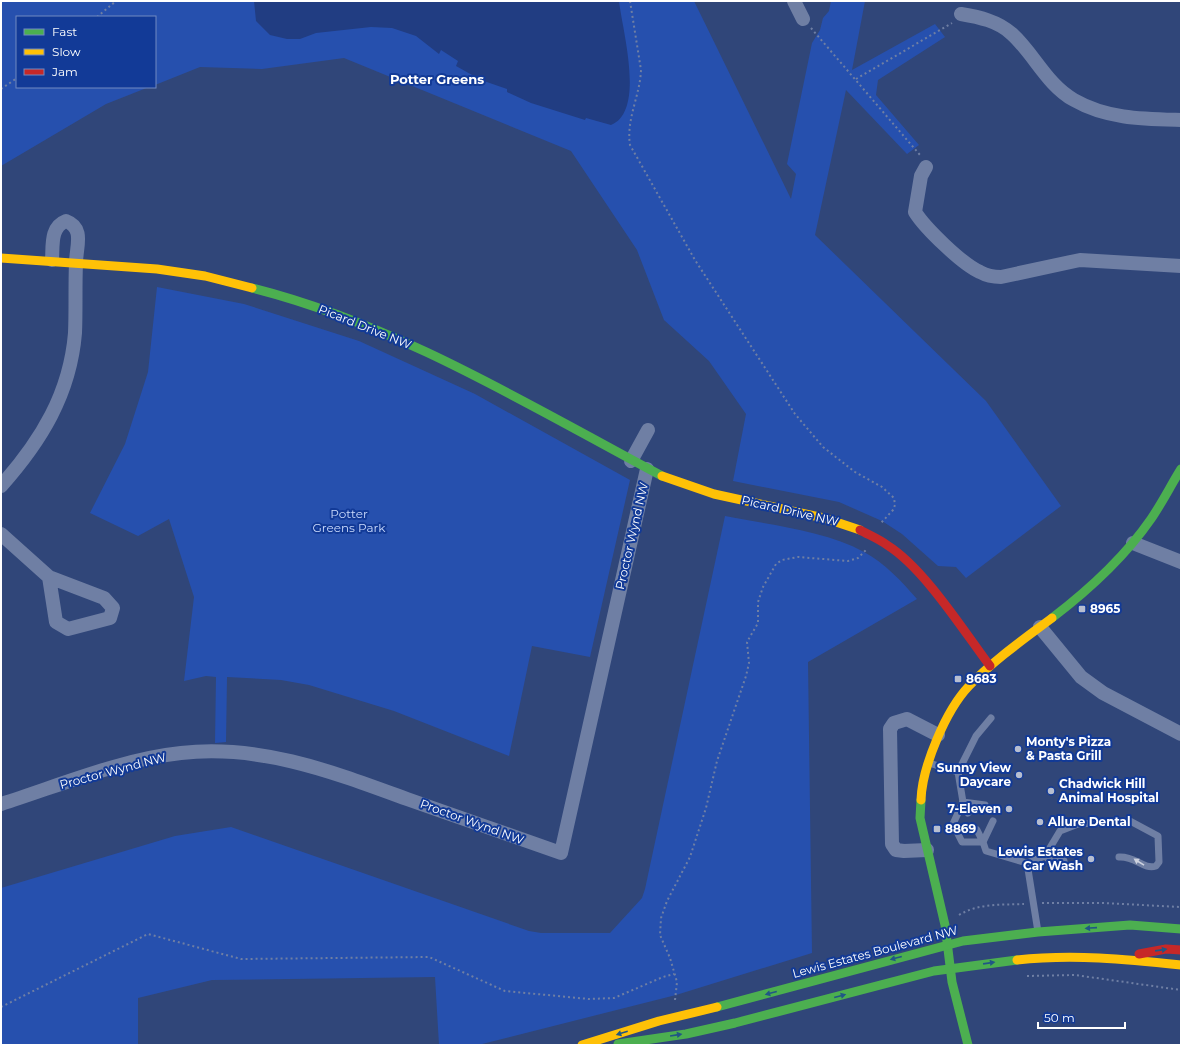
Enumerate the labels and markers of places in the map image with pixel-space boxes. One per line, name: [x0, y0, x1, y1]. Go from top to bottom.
place label: 8965: [1090, 601, 1120, 616]
marker: 8965: [1077, 604, 1087, 614]
place label: 8683: [966, 671, 997, 686]
marker: 8683: [953, 674, 963, 684]
place label: Monty's Pizza & Pasta Grill: [1026, 734, 1111, 763]
marker: Monty's Pizza & Pasta Grill: [1013, 744, 1023, 754]
place label: Sunny View Daycare: [937, 760, 1012, 789]
marker: Sunny View Daycare: [1014, 770, 1024, 780]
place label: Chadwick Hill Animal Hospital: [1058, 776, 1159, 805]
marker: Chadwick Hill Animal Hospital: [1046, 786, 1056, 796]
place label: 7-Eleven: [948, 801, 1001, 816]
marker: 7-Eleven: [1004, 804, 1014, 814]
place label: Allure Dental: [1047, 814, 1131, 829]
marker: Allure Dental: [1035, 817, 1045, 827]
place label: 8869: [945, 821, 976, 836]
marker: 8869: [932, 824, 942, 834]
place label: Lewis Estates Car Wash: [998, 844, 1084, 873]
marker: Lewis Estates Car Wash: [1086, 854, 1096, 864]

